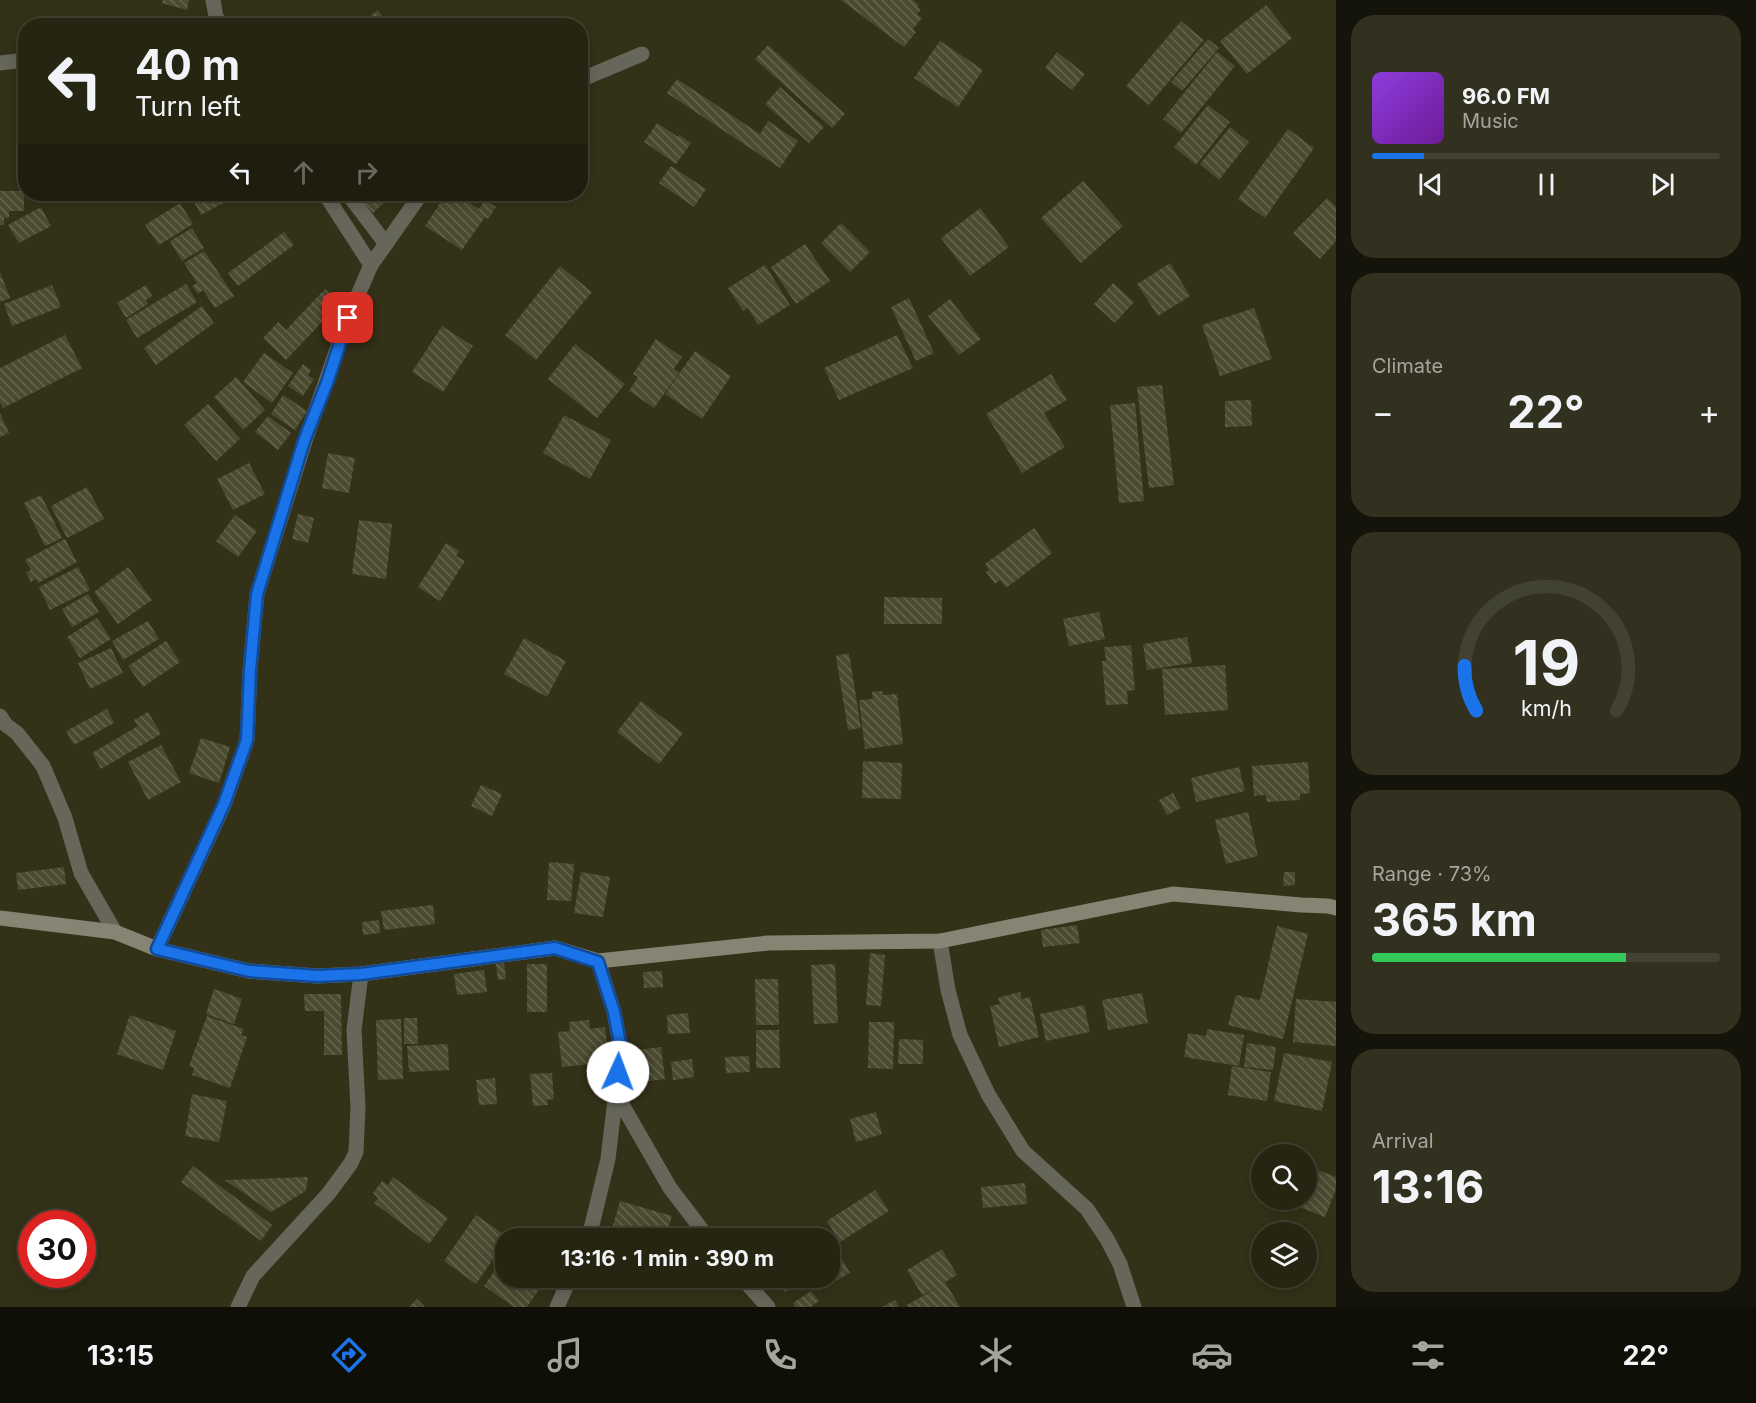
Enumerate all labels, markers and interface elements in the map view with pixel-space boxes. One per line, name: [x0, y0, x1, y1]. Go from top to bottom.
text: 40 m: [135, 39, 240, 90]
icon: left: [36, 42, 114, 120]
text: 96.0 FM: [1462, 83, 1550, 109]
text: Turn left: [135, 90, 241, 123]
text: Music: [1462, 109, 1519, 133]
icon: left: [224, 156, 257, 189]
icon: ahead: [287, 156, 320, 189]
icon: right: [350, 156, 383, 189]
icon: previous: [1414, 168, 1447, 201]
icon: pause: [1530, 168, 1563, 201]
icon: next: [1646, 168, 1679, 201]
pin: [322, 292, 373, 343]
icon: arrive: [331, 301, 364, 334]
text: Climate: [1372, 354, 1443, 378]
text: 22°: [1507, 384, 1585, 439]
text: −: [1372, 392, 1394, 432]
text: +: [1698, 392, 1720, 432]
text: 19: [1512, 625, 1580, 700]
text: km/h: [1521, 695, 1571, 721]
text: Range · 73%: [1372, 862, 1492, 886]
text: 365 km: [1372, 892, 1537, 947]
position arrow: [586, 1040, 650, 1104]
text: Arrival: [1372, 1129, 1434, 1153]
map controls: [1251, 1144, 1317, 1288]
button: search: [1251, 1144, 1317, 1210]
text: 13:16: [1372, 1159, 1484, 1214]
speed limit sign: 30: [18, 1210, 96, 1288]
button: layers: [1251, 1222, 1317, 1288]
text: 13:16 · 1 min · 390 m: [561, 1245, 774, 1271]
icon: directions: [328, 1334, 370, 1376]
icon: music: [544, 1334, 586, 1376]
icon: phone: [759, 1334, 801, 1376]
icon: climate: [975, 1334, 1017, 1376]
icon: car: [1191, 1334, 1233, 1376]
icon: filters: [1407, 1334, 1449, 1376]
text: 13:15: [87, 1339, 154, 1372]
text: 22°: [1623, 1339, 1669, 1372]

